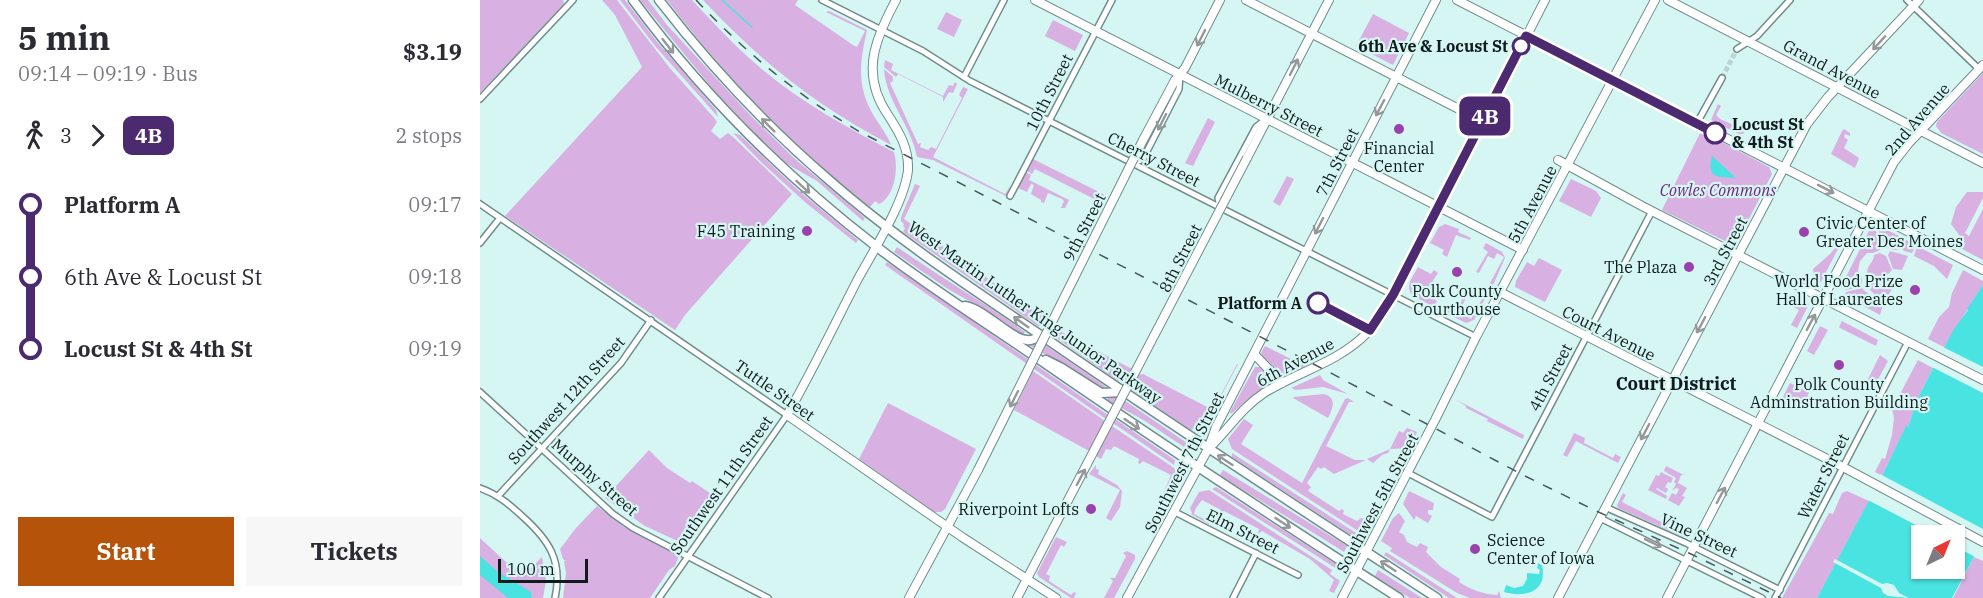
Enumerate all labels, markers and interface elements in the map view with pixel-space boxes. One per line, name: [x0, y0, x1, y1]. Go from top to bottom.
text: 5 min: [18, 16, 110, 59]
one-way arrow: [1194, 28, 1206, 46]
street label: Grand Avenue: [1780, 35, 1884, 103]
one-way arrow: [1872, 35, 1886, 50]
place label: 6th Ave & Locust St: [1358, 36, 1508, 56]
text: $3.19: [403, 37, 462, 66]
marker: 6th Ave & Locust St: [1512, 37, 1530, 55]
one-way arrow: [662, 38, 675, 54]
street label: 10th Street: [1021, 50, 1077, 134]
one-way arrow: [1289, 58, 1300, 76]
text: 09:14 – 09:19 · Bus: [18, 60, 198, 87]
street label: Mulberry Street: [1212, 69, 1327, 141]
street label: 2nd Avenue: [1880, 79, 1954, 159]
line badge: 4B: [1458, 96, 1512, 136]
one-way arrow: [1374, 98, 1385, 116]
text: 4B: [1471, 102, 1499, 130]
one-way arrow: [1156, 113, 1168, 130]
place label: Locust St & 4th St: [1732, 114, 1804, 152]
one-way arrow: [761, 117, 776, 132]
icon: walk: [18, 119, 51, 152]
icon: forward: [81, 119, 114, 152]
text: 4B: [135, 121, 162, 149]
text: 3: [60, 122, 72, 149]
text: 2 stops: [395, 122, 462, 149]
marker: Financial Center: [1392, 122, 1406, 136]
marker: Locust St & 4th St: [1704, 122, 1726, 144]
street label: 7th Street: [1311, 124, 1363, 199]
street label: Cherry Street: [1105, 127, 1204, 191]
place label: Financial Center: [1364, 138, 1435, 176]
street label: 5th Avenue: [1503, 162, 1561, 246]
one-way arrow: [796, 180, 811, 194]
park label: Cowles Commons: [1660, 180, 1776, 200]
one-way arrow: [1817, 184, 1835, 196]
street label: 9th Street: [1058, 189, 1110, 264]
text: Platform A: [64, 190, 180, 219]
text: 09:17: [408, 191, 462, 218]
street label: 3rd Street: [1699, 213, 1752, 289]
place label: Civic Center of Greater Des Moines: [1816, 213, 1963, 251]
street label: West Martin Luther King Junior Parkway: [904, 216, 1166, 408]
one-way arrow: [1313, 216, 1324, 234]
street label: 8th Street: [1154, 220, 1206, 295]
place label: F45 Training: [697, 221, 795, 241]
marker: F45 Training: [800, 224, 814, 238]
marker: Civic Center of Greater Des Moines: [1797, 225, 1811, 239]
place label: The Plaza: [1604, 257, 1677, 277]
marker: The Plaza: [1682, 260, 1696, 274]
text: 6th Ave & Locust St: [64, 262, 262, 291]
text: 09:18: [408, 263, 462, 290]
marker: Polk County Courthouse: [1450, 265, 1464, 279]
place label: World Food Prize Hall of Laureates: [1774, 271, 1903, 309]
place label: Polk County Courthouse: [1412, 281, 1503, 319]
marker: World Food Prize Hall of Laureates: [1908, 283, 1922, 297]
marker: Platform A: [1307, 292, 1329, 314]
place label: Platform A: [1217, 293, 1302, 313]
street label: Court Avenue: [1559, 301, 1659, 365]
one-way arrow: [1805, 314, 1817, 331]
one-way arrow: [1013, 316, 1029, 328]
one-way arrow: [1695, 316, 1706, 334]
street label: Southwest 12th Street: [503, 332, 629, 468]
street label: 6th Avenue: [1253, 333, 1337, 391]
text: Locust St & 4th St: [64, 334, 253, 363]
text: 09:19: [408, 335, 462, 362]
street label: 4th Street: [1524, 339, 1576, 414]
street label: Tuttle Street: [731, 355, 819, 425]
marker: Polk County Adminstration Building: [1832, 358, 1846, 372]
district label: Court District: [1616, 372, 1737, 395]
place label: Polk County Adminstration Building: [1750, 374, 1928, 412]
street label: Southwest 7th Street: [1140, 388, 1228, 536]
one-way arrow: [1008, 390, 1020, 407]
street label: Southwest 11th Street: [665, 411, 777, 558]
one-way arrow: [1123, 417, 1140, 430]
one-way arrow: [1639, 423, 1651, 440]
street label: Southwest 5th Street: [1332, 429, 1423, 576]
street label: Water Street: [1793, 430, 1853, 522]
street label: Murphy Street: [548, 434, 642, 520]
one-way arrow: [1217, 454, 1233, 466]
one-way arrow: [1075, 469, 1087, 486]
one-way arrow: [1715, 487, 1727, 504]
place label: Riverpoint Lofts: [958, 499, 1079, 519]
marker: Riverpoint Lofts: [1084, 502, 1098, 516]
street label: Elm Street: [1203, 504, 1283, 558]
street label: Vine Street: [1657, 508, 1741, 562]
one-way arrow: [1274, 516, 1291, 529]
button: Start: [18, 517, 234, 586]
button: Tickets: [246, 517, 462, 586]
north arrow: [1911, 525, 1965, 579]
map controls: [1911, 525, 1965, 579]
place label: Science Center of Iowa: [1487, 530, 1595, 568]
one-way arrow: [1643, 538, 1661, 550]
marker: Science Center of Iowa: [1468, 542, 1482, 556]
scale bar: [498, 556, 588, 584]
text: 100 m: [507, 559, 555, 579]
one-way arrow: [1380, 560, 1397, 572]

